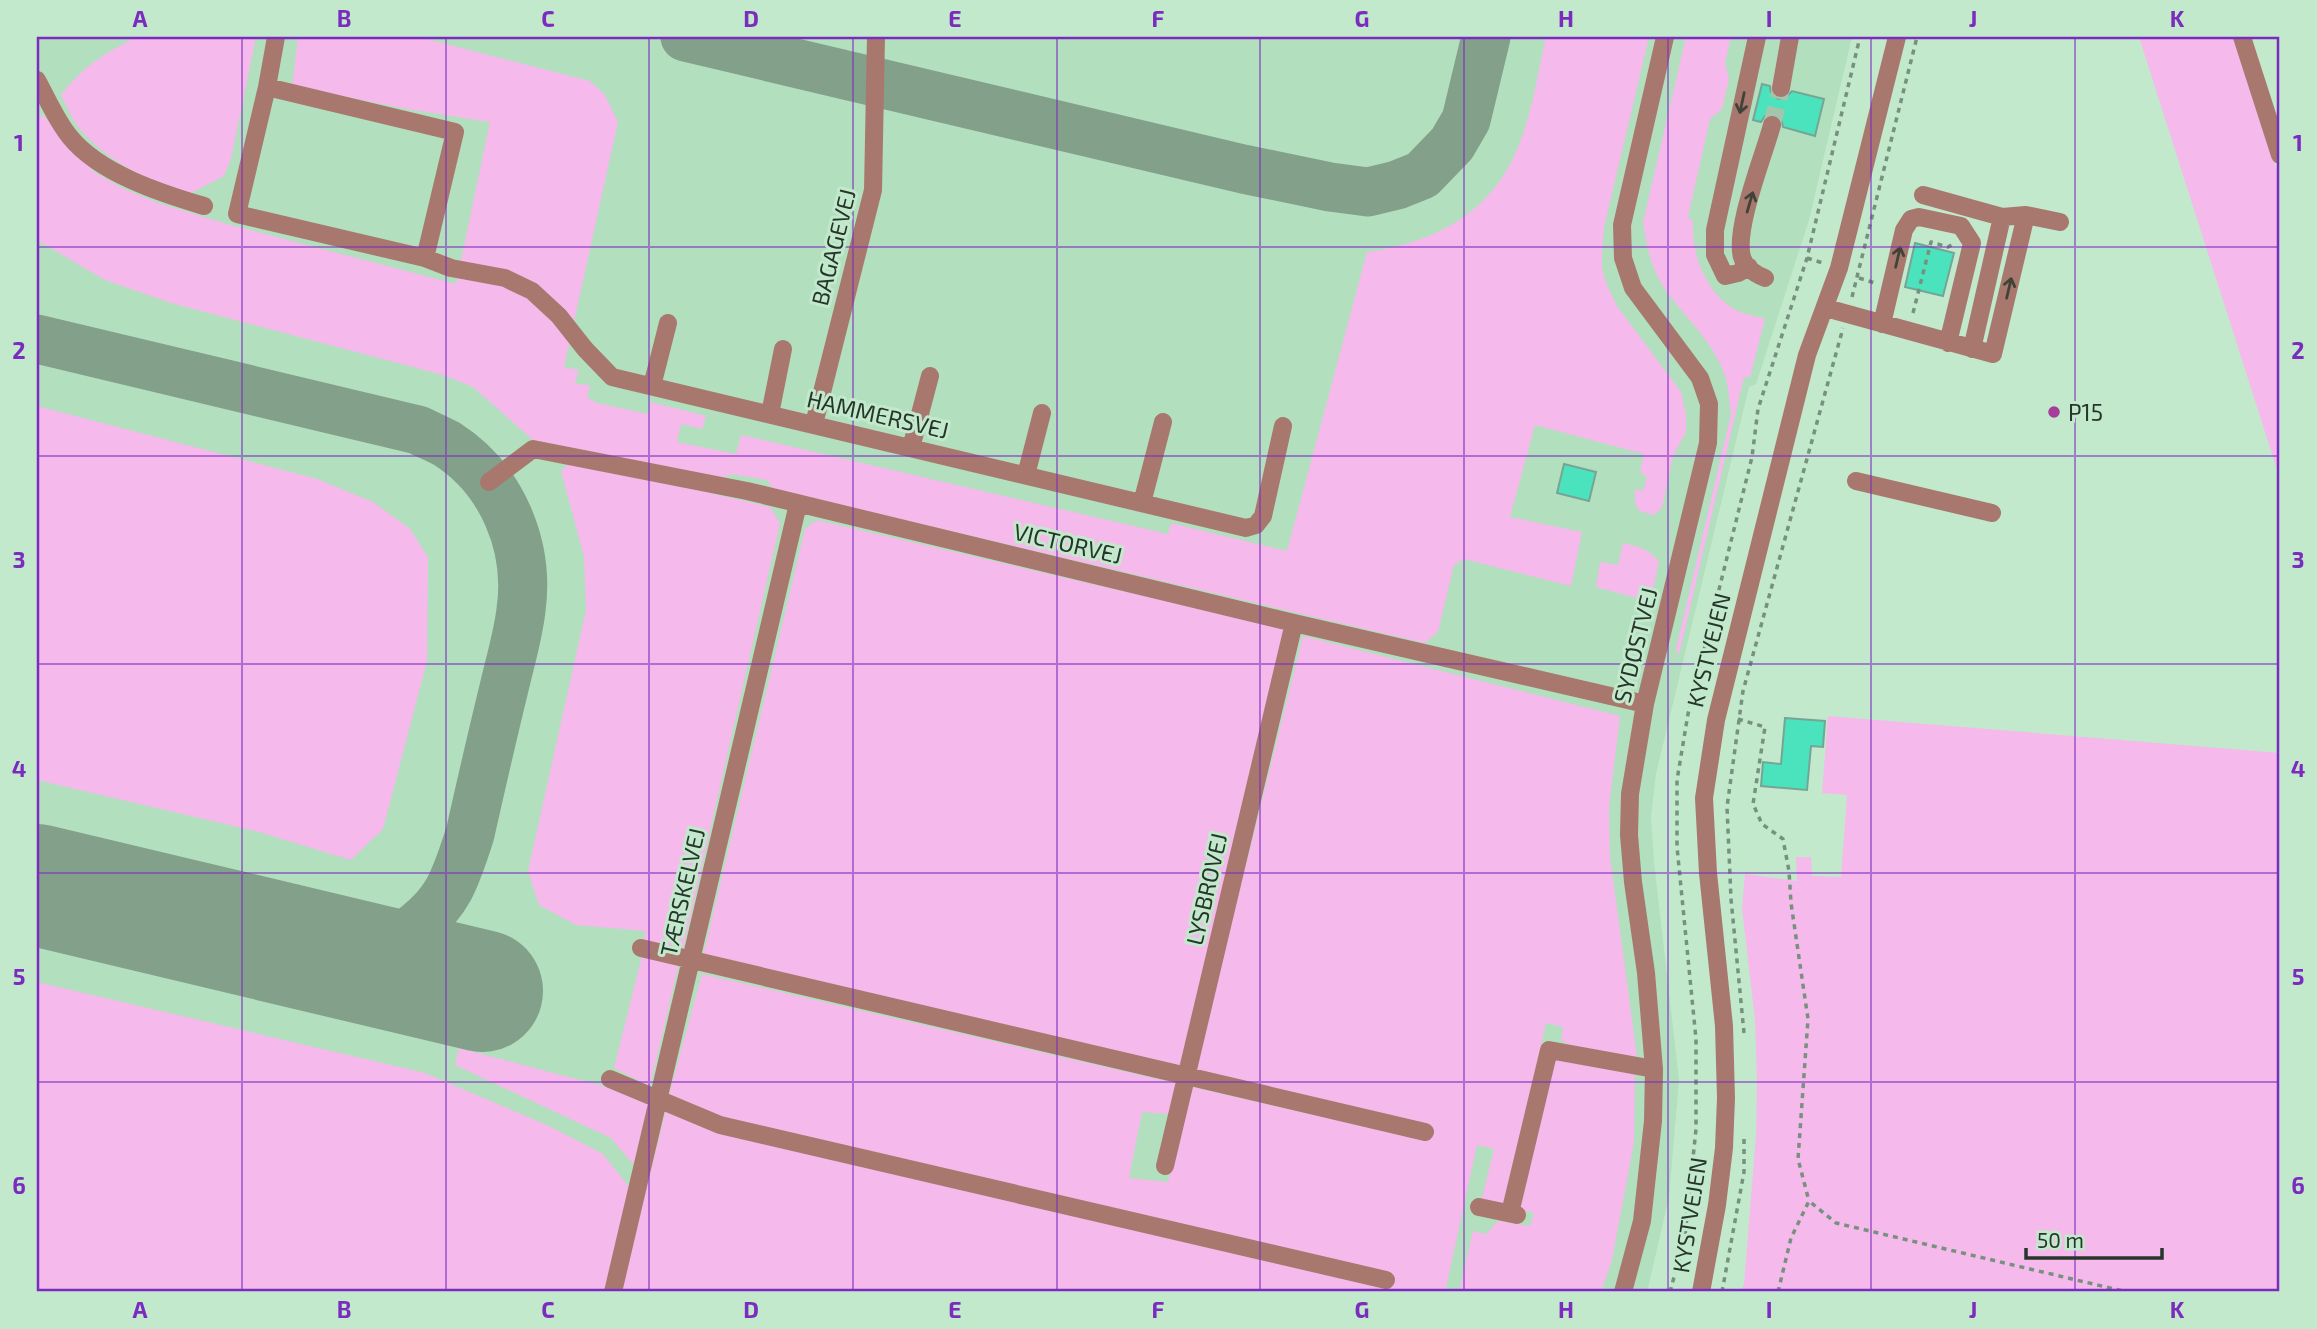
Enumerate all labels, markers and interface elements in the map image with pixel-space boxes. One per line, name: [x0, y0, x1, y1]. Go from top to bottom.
text: A: [132, 4, 148, 32]
text: B: [337, 4, 351, 32]
text: C: [541, 4, 555, 32]
text: D: [743, 4, 759, 32]
text: E: [948, 4, 962, 32]
text: F: [1152, 4, 1165, 32]
text: G: [1355, 4, 1369, 32]
text: H: [1558, 4, 1574, 32]
text: I: [1766, 4, 1772, 32]
text: J: [1969, 4, 1977, 32]
text: K: [2170, 4, 2185, 32]
one-way arrow: [1735, 91, 1749, 114]
text: 1: [14, 128, 24, 156]
text: 1: [2293, 128, 2303, 156]
street label: BAGAGEVEJ: [805, 186, 861, 308]
one-way arrow: [1744, 191, 1757, 213]
one-way arrow: [1892, 247, 1905, 269]
one-way arrow: [2002, 277, 2016, 300]
text: 2: [12, 336, 26, 364]
text: 2: [2291, 336, 2305, 364]
street label: HAMMERSVEJ: [804, 384, 952, 444]
place label: P15: [2068, 398, 2103, 426]
marker: P15: [2046, 404, 2062, 420]
street label: VICTORVEJ: [1011, 517, 1125, 569]
text: 3: [12, 545, 26, 573]
text: 3: [2291, 545, 2305, 573]
street label: SYDØSTVEJ: [1607, 585, 1663, 705]
street label: KYSTVEJEN: [1680, 590, 1736, 710]
text: 4: [12, 754, 26, 782]
text: 4: [2291, 754, 2305, 782]
street label: TÆRSKELVEJ: [654, 825, 710, 959]
street label: LYSBROVEJ: [1180, 830, 1232, 948]
text: 5: [13, 962, 25, 990]
text: 5: [2292, 962, 2304, 990]
street label: KYSTVEJEN: [1666, 1155, 1712, 1275]
text: 6: [12, 1171, 26, 1199]
text: 6: [2291, 1171, 2305, 1199]
scale bar: [2026, 1217, 2163, 1261]
text: 50 m: [2037, 1227, 2084, 1252]
text: A: [132, 1295, 148, 1323]
text: B: [337, 1295, 351, 1323]
text: C: [541, 1295, 555, 1323]
text: D: [743, 1295, 759, 1323]
text: E: [948, 1295, 962, 1323]
text: F: [1152, 1295, 1165, 1323]
text: G: [1355, 1295, 1369, 1323]
text: H: [1558, 1295, 1574, 1323]
text: I: [1766, 1295, 1772, 1323]
text: J: [1969, 1295, 1977, 1323]
text: K: [2170, 1295, 2185, 1323]

